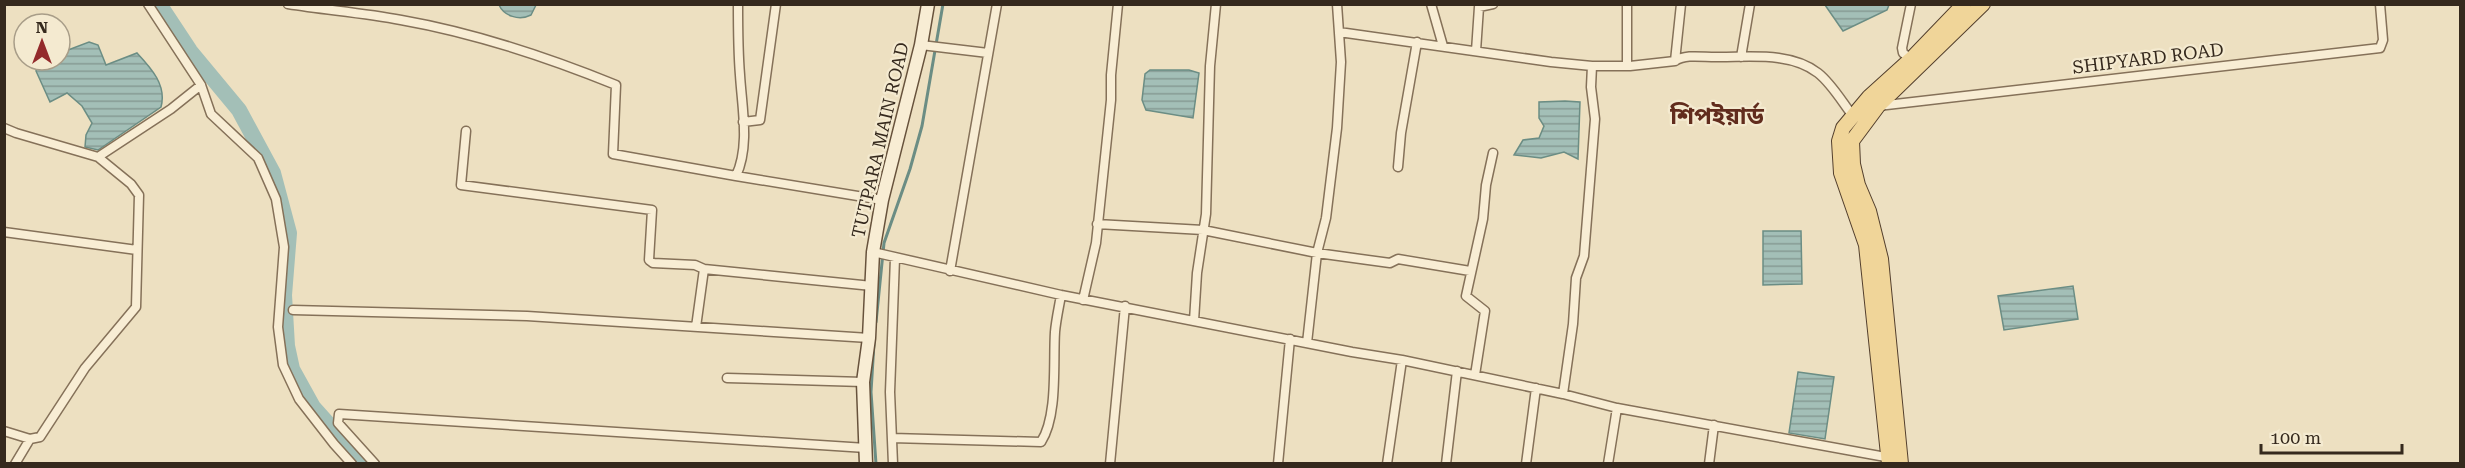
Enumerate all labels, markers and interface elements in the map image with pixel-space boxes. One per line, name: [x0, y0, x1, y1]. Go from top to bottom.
north arrow: [12, 12, 72, 72]
text: N: [36, 18, 48, 37]
street label: SHIPYARD ROAD: [2071, 38, 2225, 78]
street label: TUTPARA MAIN ROAD: [847, 40, 913, 240]
district label: শিপইয়ার্ড: [1669, 102, 1765, 130]
scale bar: [2261, 417, 2402, 455]
text: 100 m: [2270, 427, 2321, 448]

